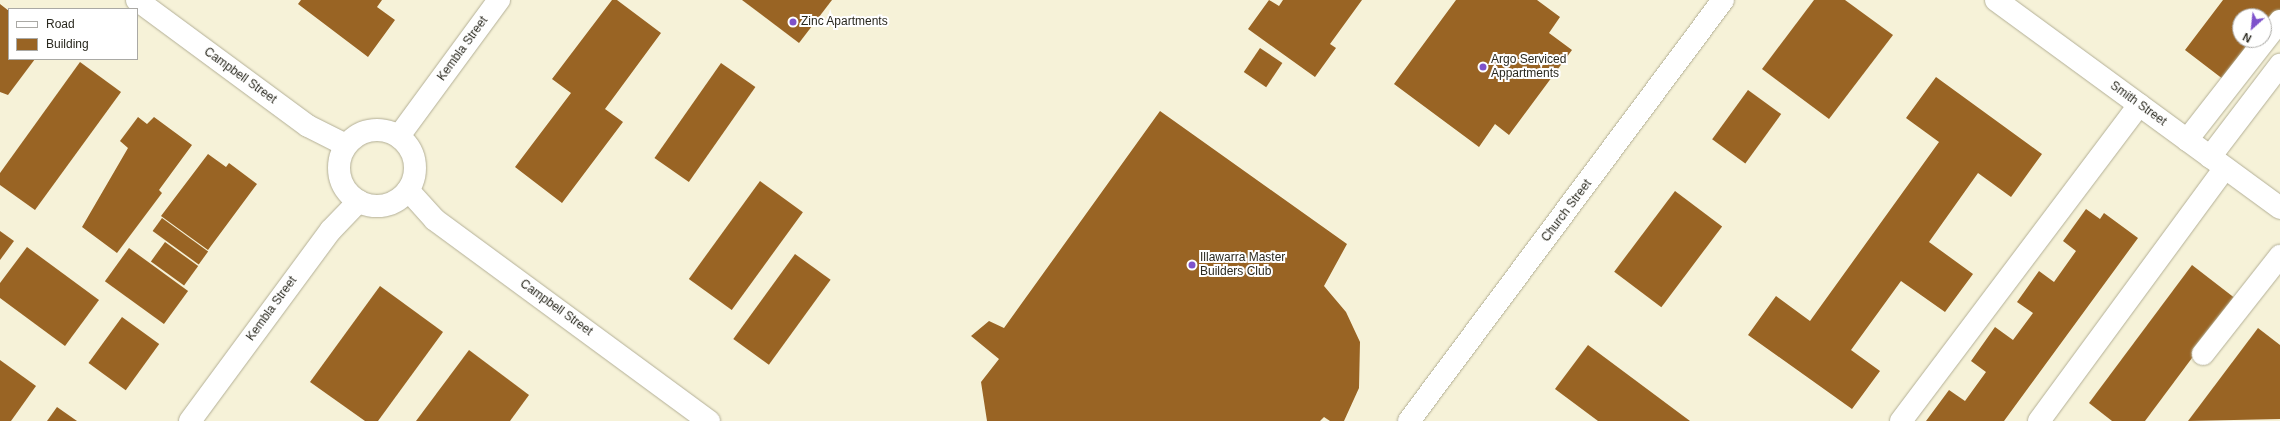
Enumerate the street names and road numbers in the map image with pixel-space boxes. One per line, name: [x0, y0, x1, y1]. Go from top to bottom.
street label: Kembla Street: [435, 14, 491, 84]
street label: Campbell Street: [201, 45, 279, 107]
street label: Smith Street: [2107, 79, 2169, 129]
street label: Church Street: [1539, 177, 1595, 245]
street label: Kembla Street: [244, 274, 300, 344]
street label: Campbell Street: [517, 277, 595, 339]

